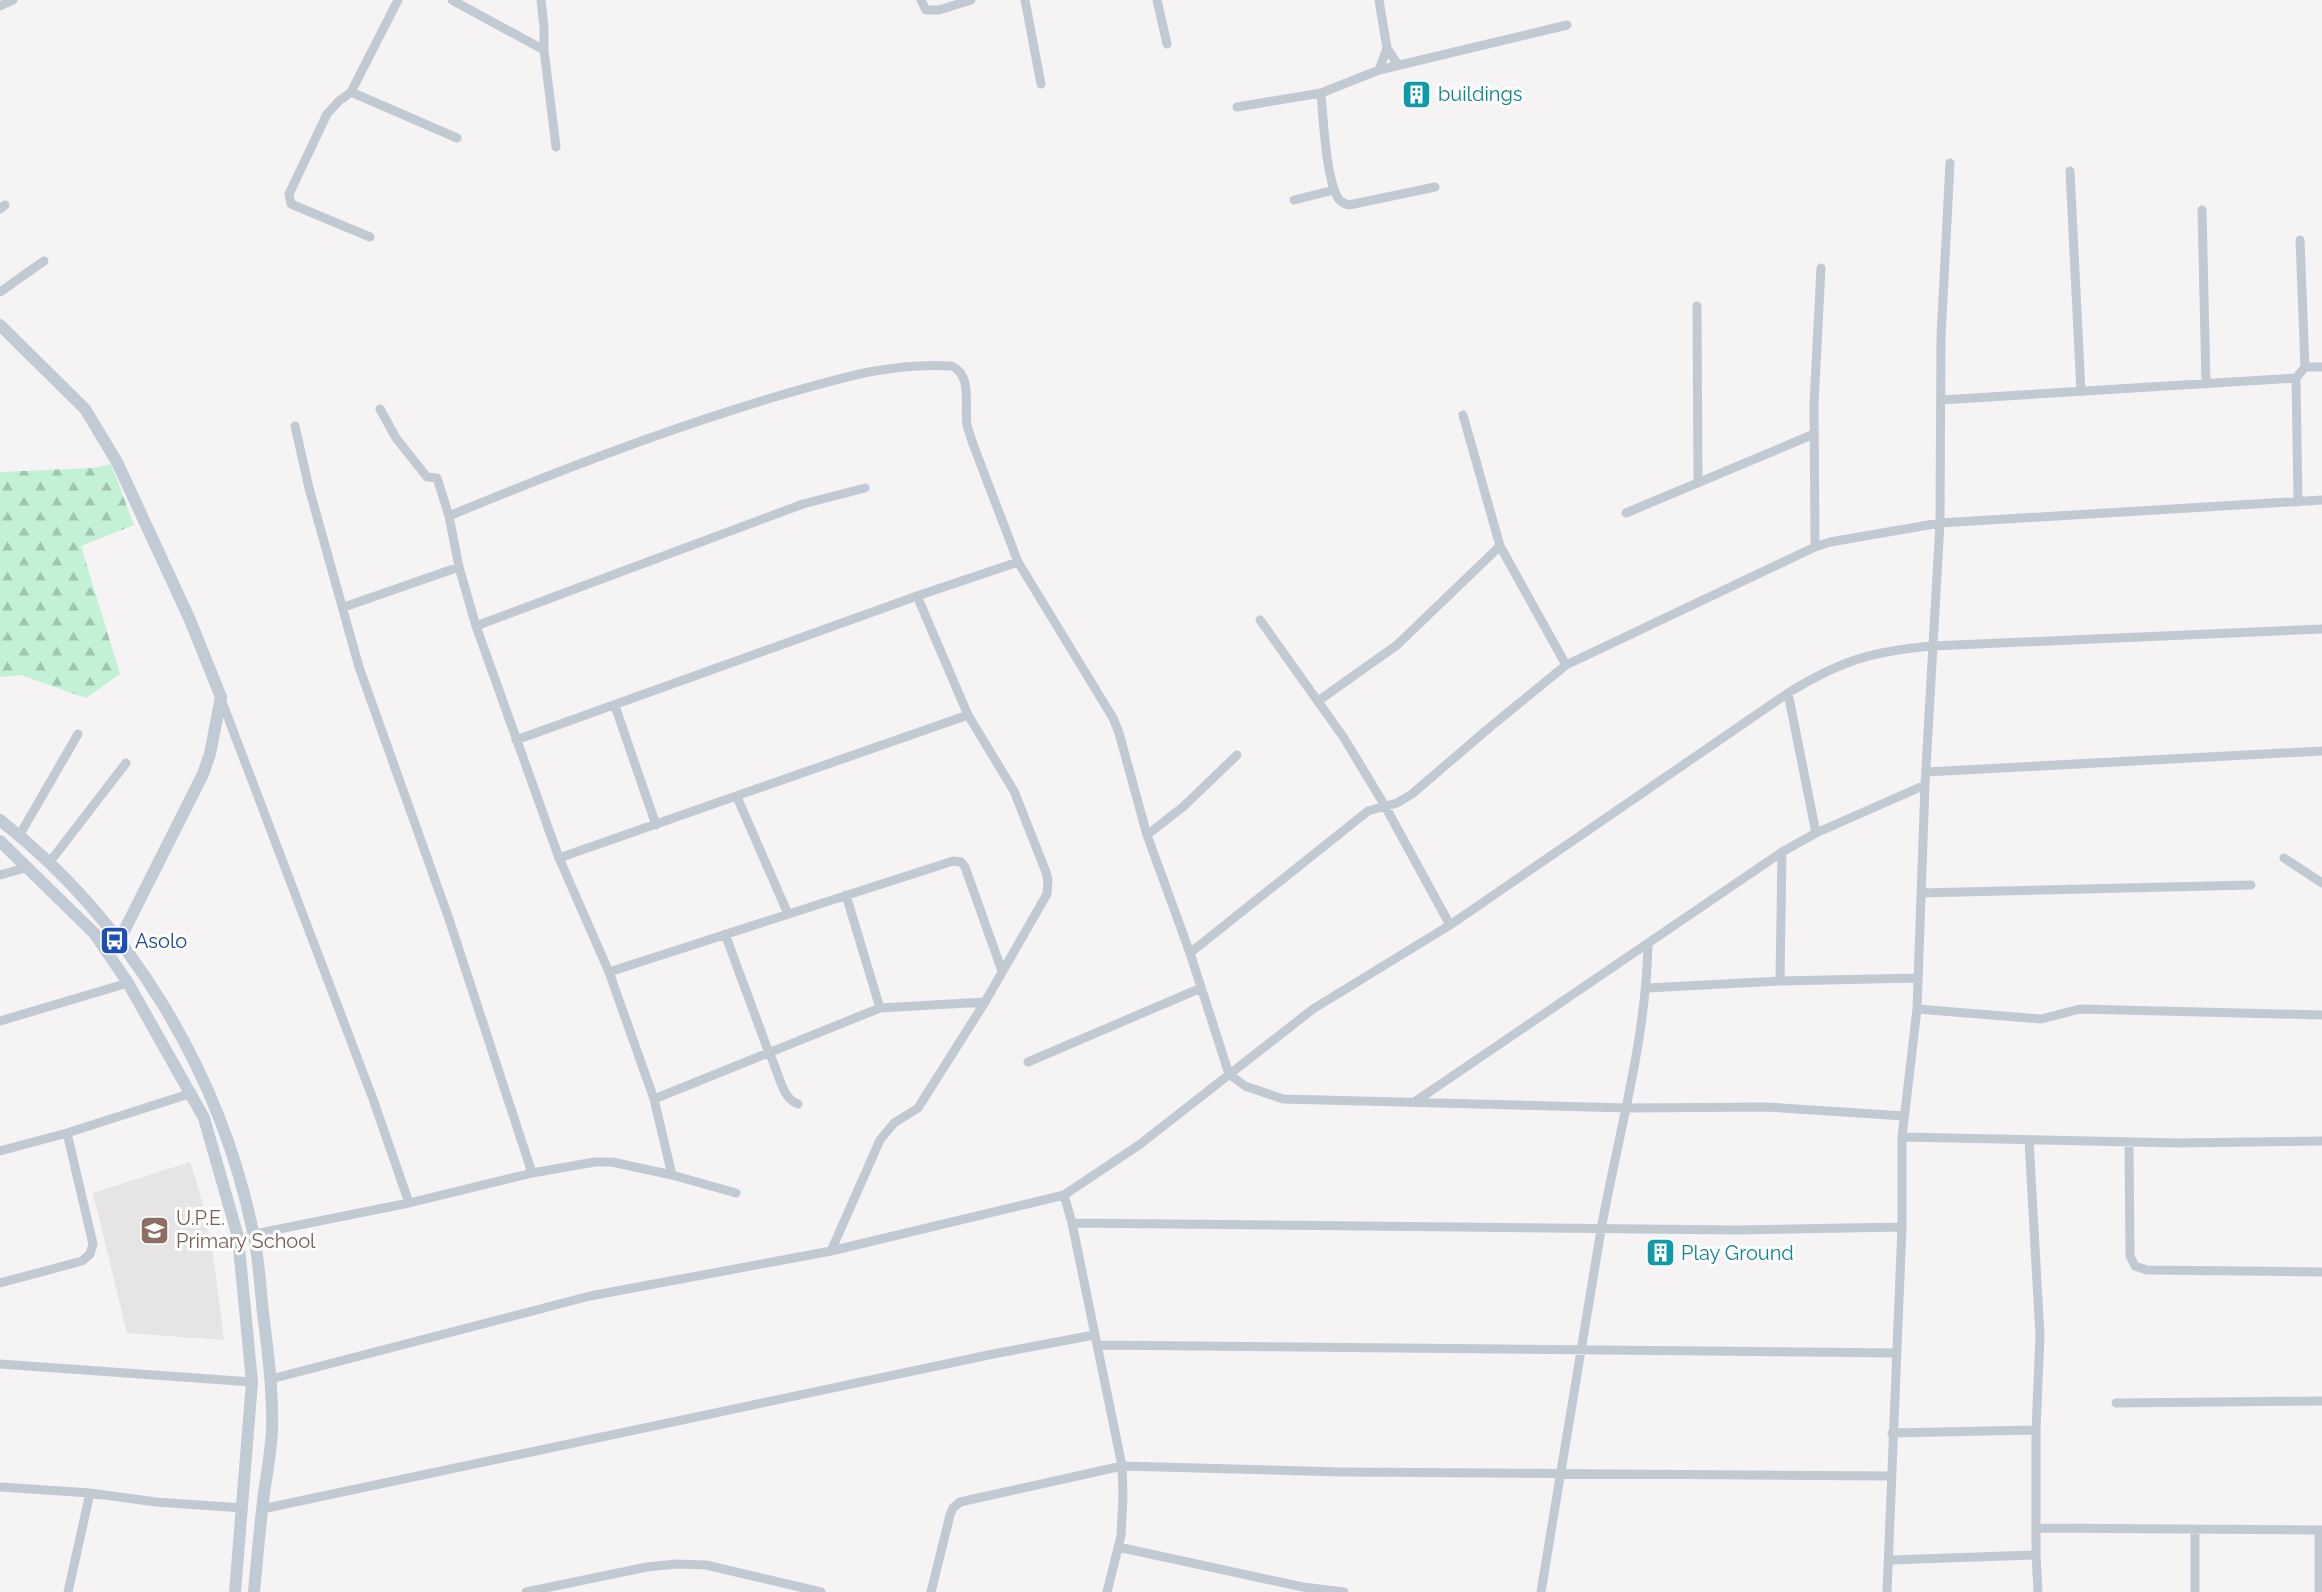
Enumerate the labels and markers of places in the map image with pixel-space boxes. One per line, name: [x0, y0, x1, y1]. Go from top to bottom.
building icon: buildings: [1401, 78, 1433, 110]
place label: buildings: [1438, 82, 1523, 106]
bus stop icon: Asolo: [98, 925, 130, 957]
place label: Asolo: [135, 929, 187, 953]
place label: U.P.E. Primary School: [176, 1206, 316, 1253]
school or university icon: U.P.E. Primary School: [139, 1214, 171, 1246]
building icon: Play Ground: [1644, 1237, 1676, 1269]
place label: Play Ground: [1681, 1241, 1794, 1265]

